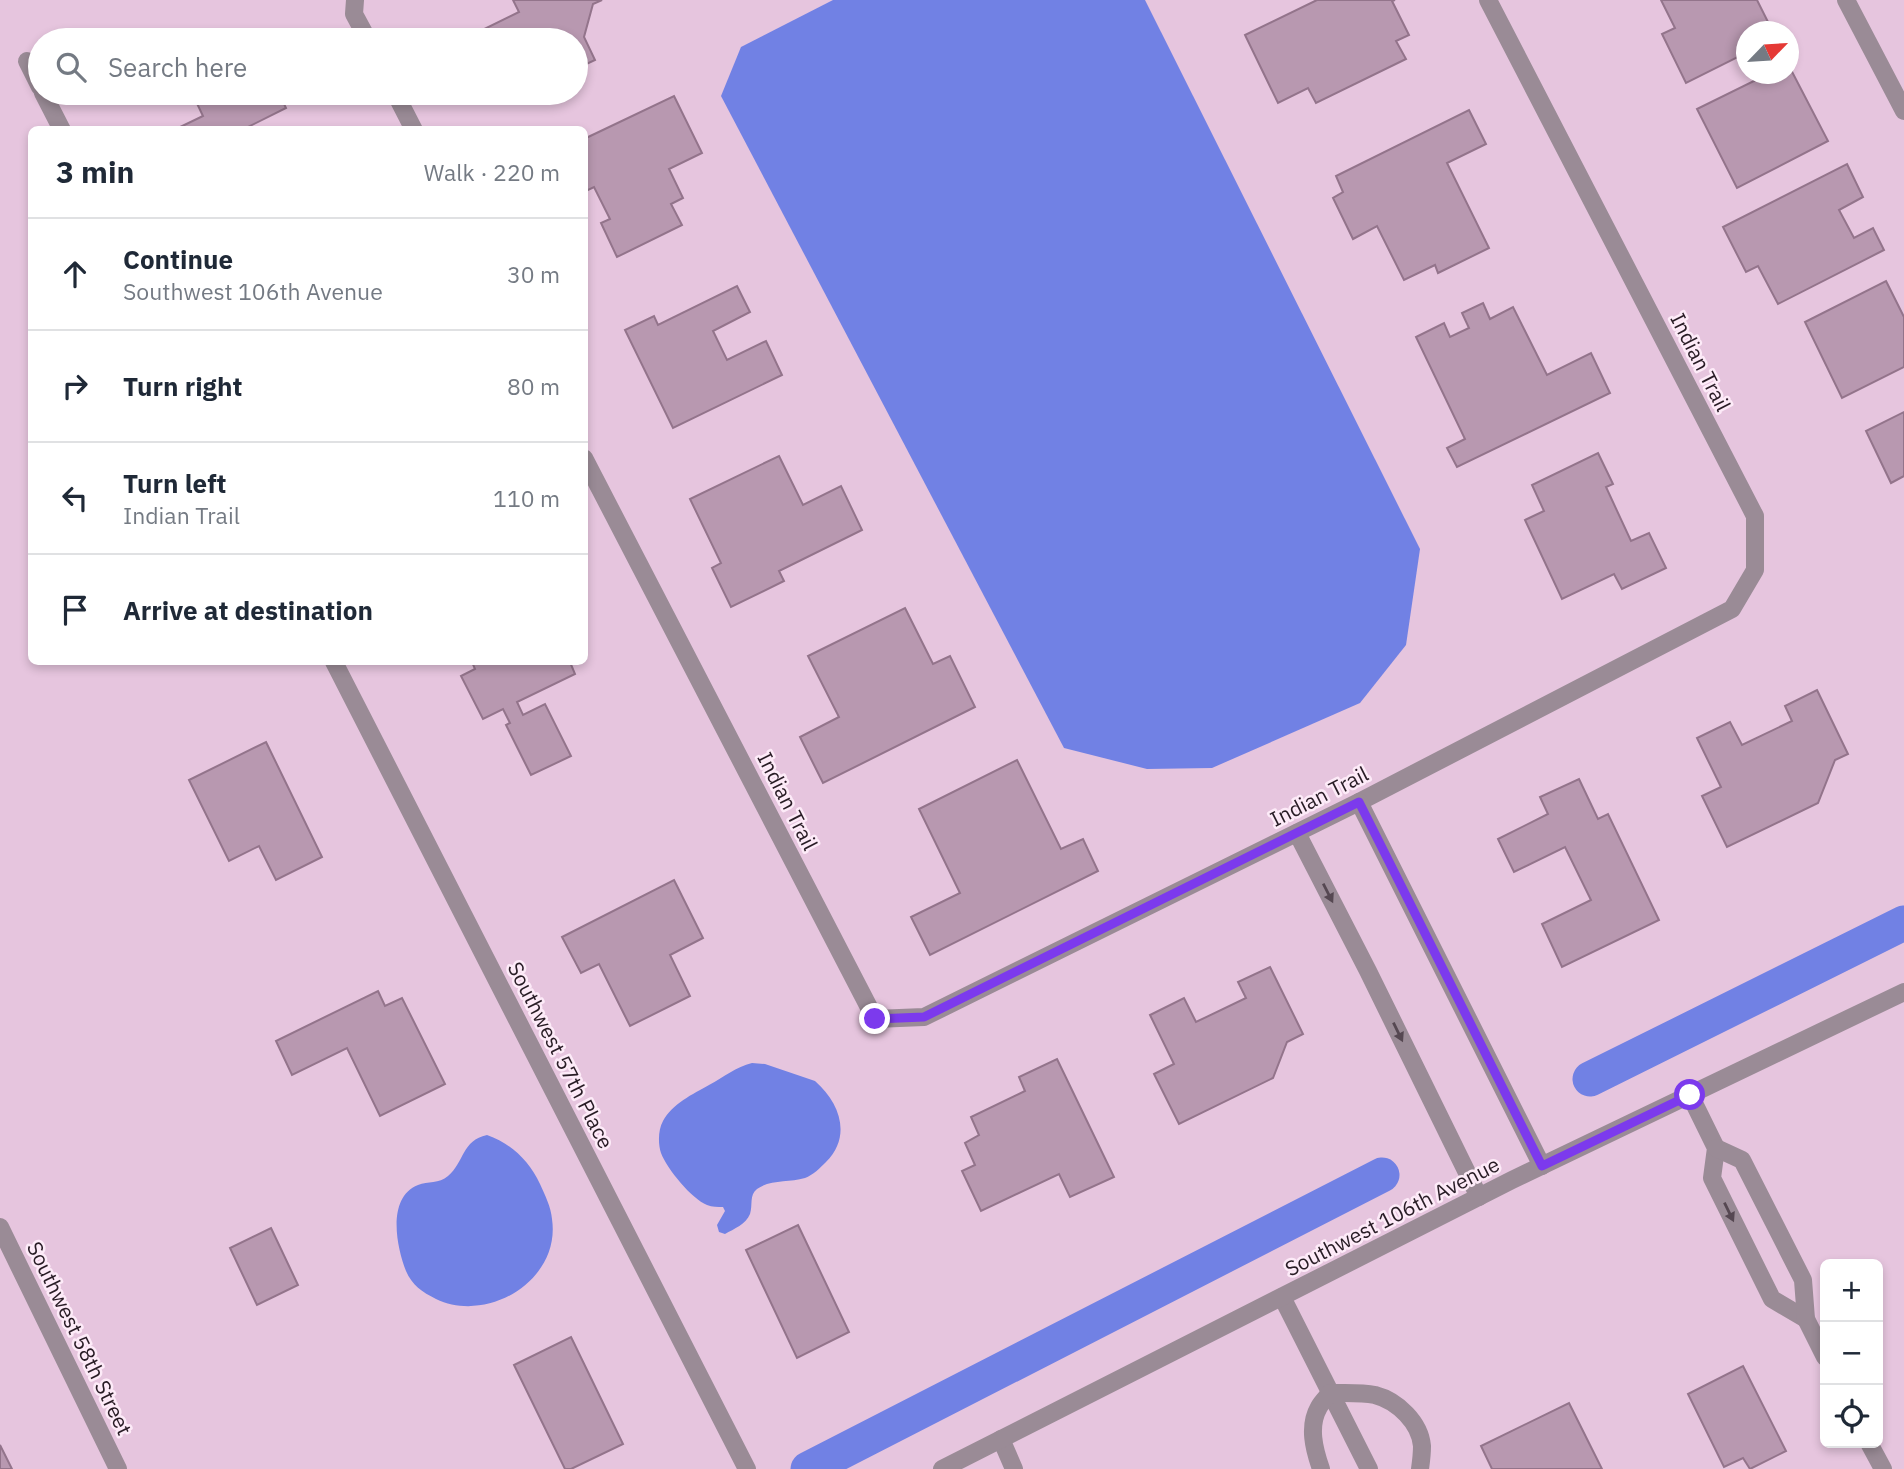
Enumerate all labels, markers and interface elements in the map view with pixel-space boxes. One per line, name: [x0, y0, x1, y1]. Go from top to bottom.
north arrow: [1736, 21, 1799, 84]
search box: [28, 28, 588, 105]
icon: search: [52, 48, 90, 86]
text: Search here: [108, 50, 247, 84]
text: 3 min: [56, 152, 134, 191]
text: Walk · 220 m: [424, 157, 560, 187]
text: Continue: [123, 242, 233, 276]
icon: ahead: [56, 255, 94, 293]
text: 30 m: [507, 259, 560, 289]
text: Southwest 106th Avenue: [123, 276, 383, 306]
street label: Indian Trail: [1664, 308, 1738, 416]
icon: right: [56, 367, 94, 405]
text: Turn right: [123, 369, 242, 403]
text: 80 m: [507, 371, 560, 401]
text: Turn left: [123, 466, 226, 500]
icon: left: [56, 479, 94, 517]
text: 110 m: [493, 483, 560, 513]
text: Indian Trail: [123, 500, 240, 530]
icon: arrive: [56, 591, 94, 629]
text: Arrive at destination: [123, 593, 373, 627]
street label: Indian Trail: [751, 747, 825, 855]
street label: Indian Trail: [1265, 759, 1373, 833]
one-way arrow: [1323, 883, 1334, 903]
street label: Southwest 57th Place: [502, 957, 620, 1153]
route end: [859, 1003, 890, 1034]
one-way arrow: [1393, 1022, 1404, 1042]
route start: [1674, 1079, 1705, 1110]
street label: Southwest 106th Avenue: [1280, 1150, 1504, 1282]
one-way arrow: [1723, 1202, 1734, 1222]
street label: Southwest 58th Street: [21, 1237, 139, 1439]
map controls: [1820, 1259, 1883, 1448]
button: +: [1820, 1259, 1883, 1322]
button: −: [1820, 1322, 1883, 1385]
button: locate: [1820, 1385, 1883, 1448]

